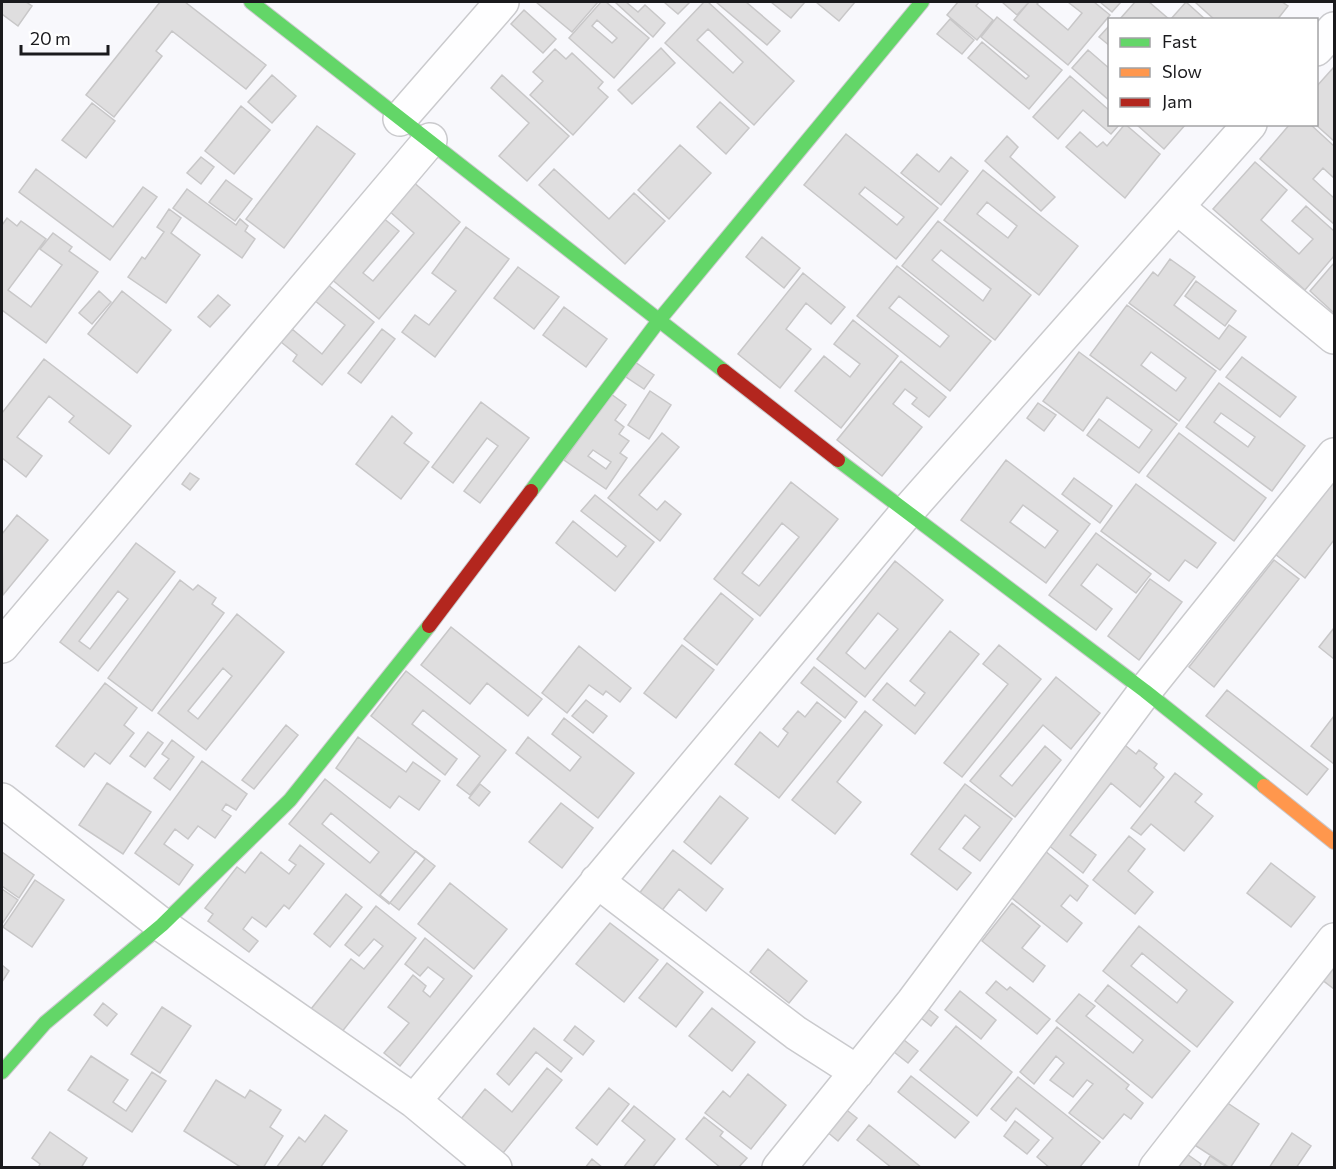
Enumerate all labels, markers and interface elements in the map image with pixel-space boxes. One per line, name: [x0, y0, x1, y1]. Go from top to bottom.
scale bar: [21, 18, 108, 56]
legend: [1108, 18, 1318, 126]
text: 20 m: [30, 27, 71, 49]
text: Fast: [1162, 30, 1197, 52]
text: Slow: [1162, 60, 1202, 82]
text: Jam: [1162, 90, 1192, 112]

